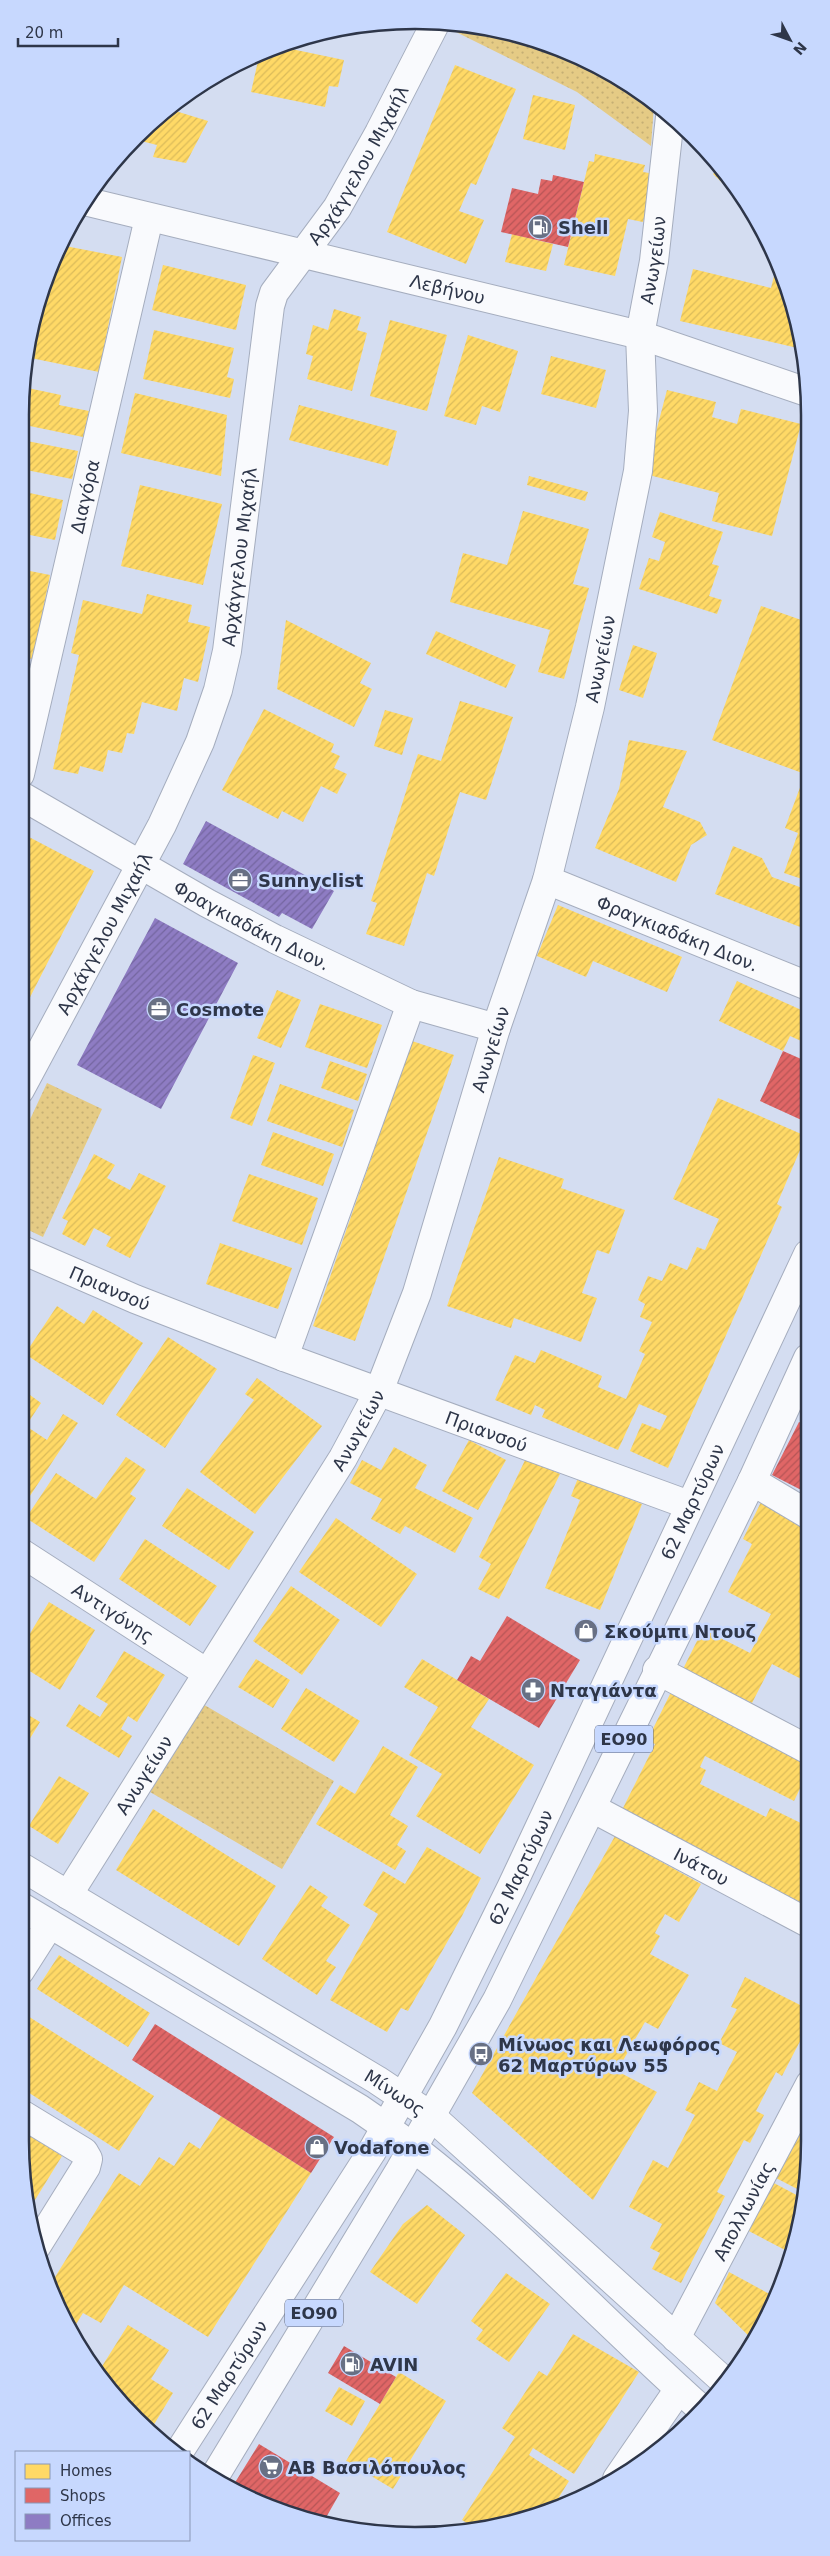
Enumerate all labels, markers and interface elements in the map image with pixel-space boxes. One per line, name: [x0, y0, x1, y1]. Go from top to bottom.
scale bar: [18, 15, 118, 47]
north arrow: [765, 15, 815, 65]
text: 20 m: [25, 24, 63, 42]
text: N: [790, 39, 810, 58]
street label: Αρχάγγελου Μιχαήλ: [303, 81, 412, 248]
fuel station icon: Shell: [527, 214, 553, 240]
street label: Ανωγείων: [636, 215, 669, 306]
place label: Shell: [558, 217, 608, 238]
street label: Λεβήνου: [408, 269, 487, 308]
street label: Διαγόρα: [66, 457, 103, 535]
street label: Αρχάγγελου Μιχαήλ: [217, 465, 260, 648]
street label: Ανωγείων: [581, 613, 619, 705]
street label: Αρχάγγελου Μιχαήλ: [52, 848, 156, 1018]
office icon: Sunnyclist: [227, 867, 253, 893]
place label: Sunnyclist: [258, 870, 364, 891]
street label: Φραγκιαδάκη Διον.: [170, 876, 333, 974]
street label: Φραγκιαδάκη Διον.: [594, 891, 762, 975]
office icon: Cosmote: [146, 996, 172, 1022]
place label: Cosmote: [176, 999, 264, 1020]
street label: Ανωγείων: [467, 1003, 513, 1095]
street label: Πριανσού: [66, 1261, 153, 1314]
street label: Ανωγείων: [327, 1386, 388, 1474]
street label: Πριανσού: [443, 1406, 531, 1456]
street label: 62 Μαρτύρων: [656, 1440, 728, 1563]
street label: Αντιγόνης: [68, 1578, 158, 1646]
shop icon: Σκούμπι Ντουζ: [573, 1618, 599, 1644]
place label: Σκούμπι Ντουζ: [604, 1621, 756, 1642]
pharmacy icon: Νταγιάντα: [520, 1677, 546, 1703]
place label: Νταγιάντα: [550, 1680, 657, 1701]
road number: ΕΟ90: [595, 1726, 653, 1752]
street label: Ανωγείων: [111, 1732, 176, 1818]
street label: 62 Μαρτύρων: [484, 1806, 557, 1928]
street label: Ινάτου: [670, 1843, 733, 1890]
place label: Μίνωος και Λεωφόρος 62 Μαρτύρων 55: [498, 2034, 721, 2076]
bus stop icon: Μίνωος και Λεωφόρος 62 Μαρτύρων 55: [468, 2041, 494, 2067]
street label: Μίνωος: [361, 2065, 429, 2120]
shop icon: Vodafone: [304, 2134, 330, 2160]
place label: Vodafone: [334, 2137, 430, 2158]
street label: Απολλωνίας: [708, 2157, 778, 2264]
road number: ΕΟ90: [285, 2300, 343, 2326]
street label: 62 Μαρτύρων: [186, 2316, 271, 2433]
fuel station icon: AVIN: [339, 2351, 365, 2377]
place label: AVIN: [370, 2354, 418, 2375]
legend: [15, 2451, 190, 2541]
supermarket icon: ΑΒ Βασιλόπουλος: [258, 2454, 284, 2480]
place label: ΑΒ Βασιλόπουλος: [288, 2457, 466, 2478]
text: Homes: [60, 2462, 112, 2480]
text: Shops: [60, 2487, 106, 2505]
text: Offices: [60, 2512, 112, 2530]

